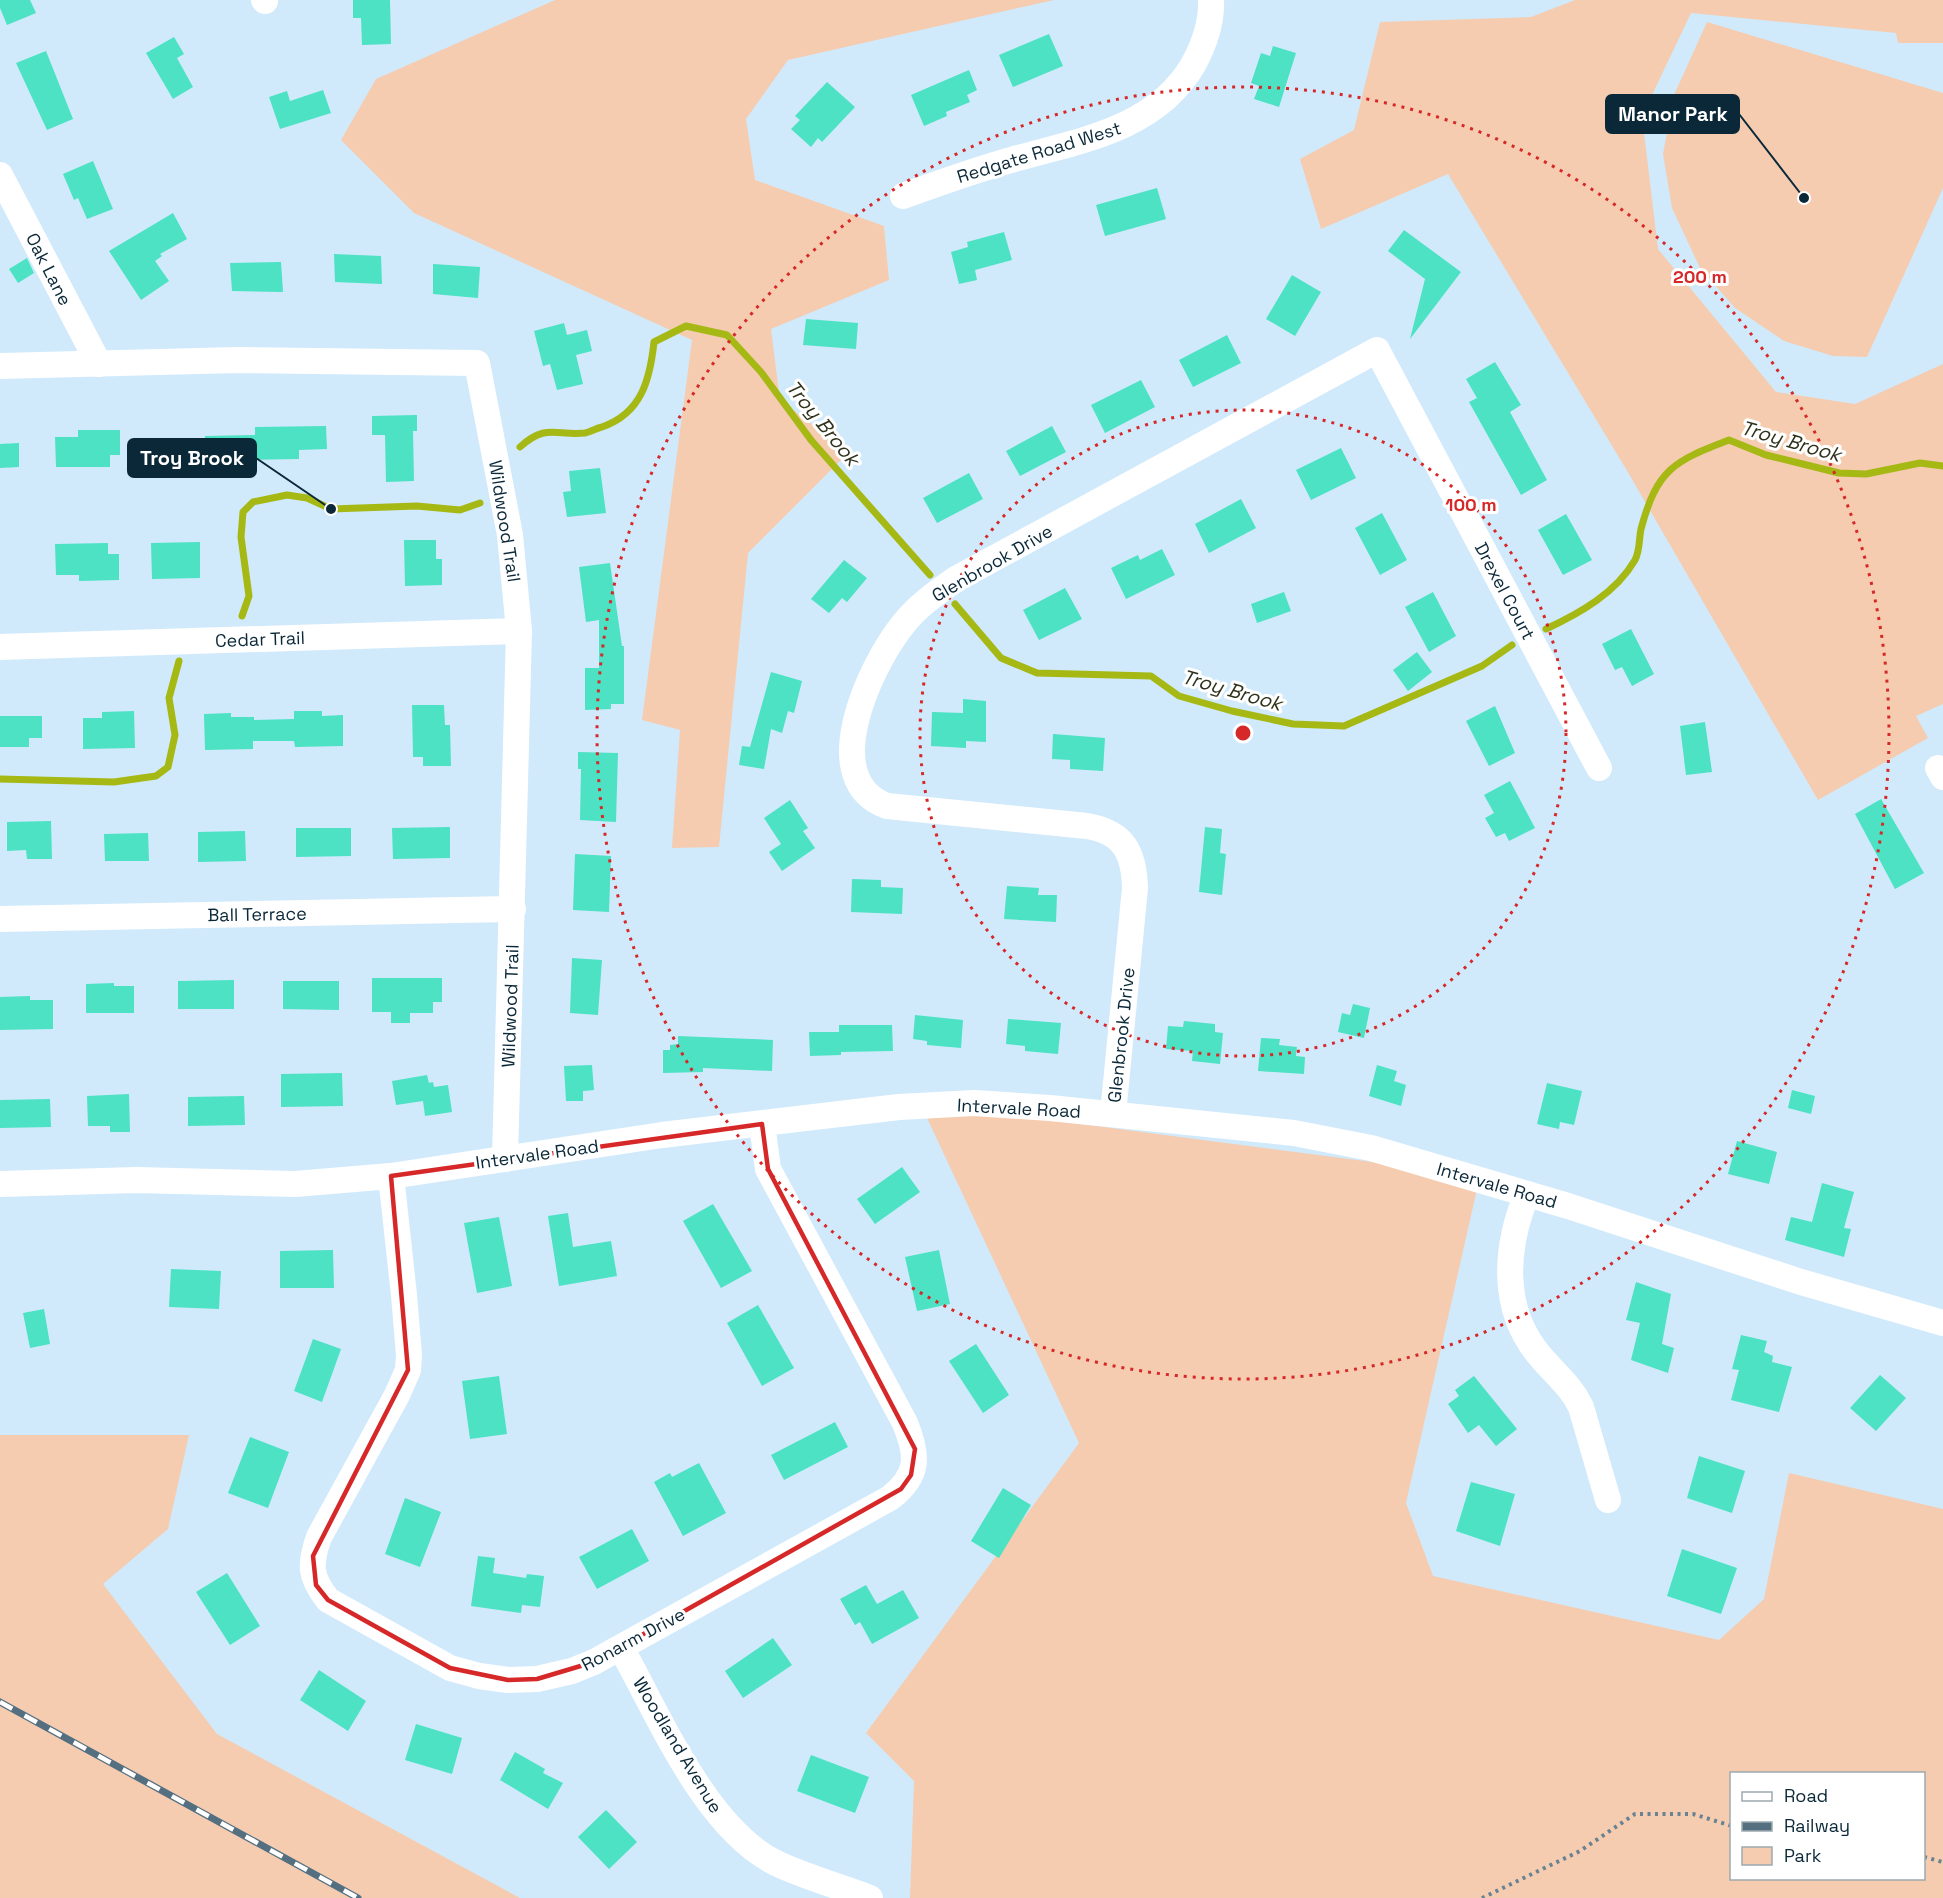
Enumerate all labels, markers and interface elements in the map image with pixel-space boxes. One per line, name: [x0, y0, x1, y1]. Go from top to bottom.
callout: Manor Park: [1606, 95, 1739, 133]
text: Manor Park: [1618, 101, 1728, 127]
street label: Redgate Road West: [954, 116, 1124, 188]
street label: Oak Lane: [21, 229, 77, 309]
text: 200 m: [1673, 265, 1727, 288]
water label: Troy Brook: [780, 375, 867, 473]
water label: Troy Brook: [1738, 414, 1846, 468]
callout: Troy Brook: [128, 439, 256, 477]
text: Troy Brook: [140, 445, 244, 471]
street label: Wildwood Trail: [484, 458, 526, 584]
text: 100 m: [1445, 493, 1497, 516]
street label: Glenbrook Drive: [927, 519, 1057, 607]
street label: Drexel Court: [1470, 538, 1540, 644]
street label: Cedar Trail: [215, 626, 305, 652]
water label: Troy Brook: [1179, 663, 1287, 717]
centre of rings: [1233, 723, 1253, 743]
street label: Ball Terrace: [207, 902, 307, 926]
street label: Wildwood Trail: [496, 944, 524, 1068]
street label: Glenbrook Drive: [1102, 966, 1140, 1104]
street label: Intervale Road: [956, 1093, 1082, 1123]
street label: Intervale Road: [474, 1134, 600, 1174]
street label: Intervale Road: [1434, 1157, 1560, 1213]
street label: Ronarm Drive: [577, 1602, 689, 1676]
street label: Woodland Avenue: [628, 1673, 728, 1817]
legend: [1730, 1772, 1925, 1880]
text: Road: [1784, 1784, 1828, 1807]
text: Railway: [1784, 1814, 1850, 1837]
text: Park: [1784, 1844, 1822, 1867]

